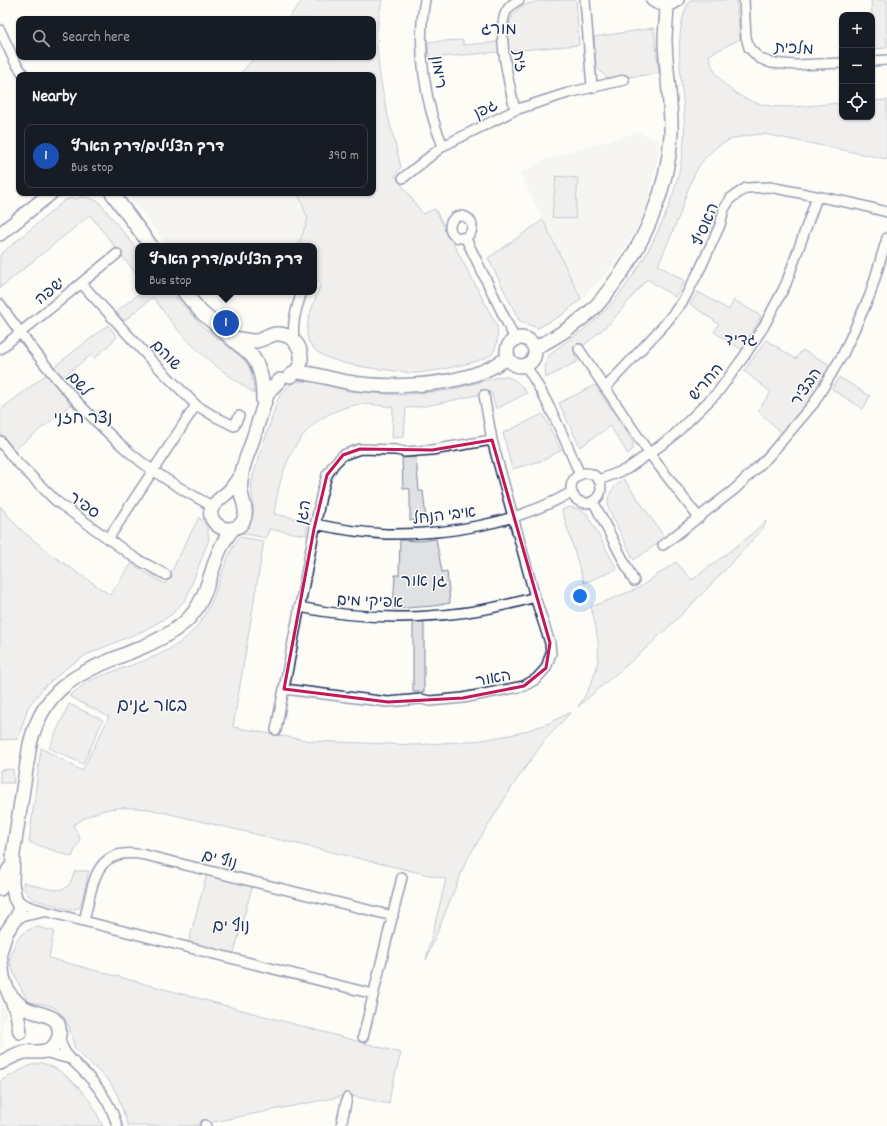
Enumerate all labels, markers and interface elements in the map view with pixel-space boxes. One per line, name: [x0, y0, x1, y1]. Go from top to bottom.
map controls: [839, 12, 875, 120]
button: +: [839, 12, 875, 48]
search box: [16, 16, 376, 60]
district label: מורג: [481, 19, 517, 43]
icon: search: [30, 27, 52, 49]
text: Search here: [62, 27, 130, 49]
street label: מלכית: [773, 37, 814, 62]
street label: זית: [505, 48, 532, 74]
button: −: [839, 48, 875, 84]
street label: רימון: [424, 54, 451, 90]
button: locate: [839, 84, 875, 120]
text: Nearby: [32, 86, 76, 110]
street label: גפן: [470, 94, 502, 126]
text: דרך הצלילים/דרך הארץ: [71, 137, 224, 159]
text: 1: [45, 147, 47, 166]
text: 390 m: [328, 147, 359, 166]
text: Bus stop: [71, 159, 113, 178]
street label: האסיף: [687, 200, 726, 250]
popup: [135, 243, 317, 295]
text: דרך הצלילים/דרך הארץ: [149, 250, 303, 272]
text: Bus stop: [149, 272, 192, 291]
street label: ישפה: [31, 273, 71, 311]
pin: 1: [213, 308, 239, 338]
district label: גדיד: [724, 330, 758, 354]
street label: שוהם: [145, 335, 186, 376]
street label: החריש: [684, 359, 730, 407]
street label: הבציר: [786, 364, 828, 411]
street label: לשם: [61, 367, 96, 403]
district label: נצר חזני: [53, 408, 113, 432]
street label: ספיר: [63, 487, 104, 525]
street label: הגן: [291, 498, 318, 527]
street label: איבי הנחל: [411, 501, 477, 532]
district label: גן אור: [401, 571, 447, 595]
your location: [570, 586, 590, 606]
street label: אפיקי מים: [336, 590, 404, 615]
street label: האור: [474, 665, 513, 694]
district label: באר גנים: [117, 695, 187, 720]
street label: נוף ים: [199, 845, 239, 876]
district label: נוף ים: [212, 916, 250, 940]

